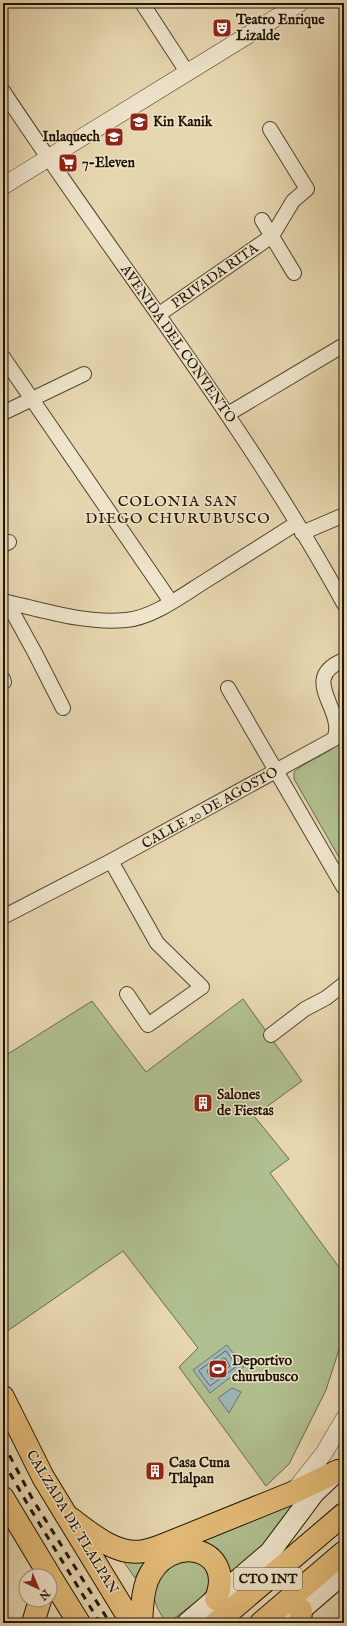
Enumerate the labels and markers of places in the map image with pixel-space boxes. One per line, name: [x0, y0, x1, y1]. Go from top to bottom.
place label: Teatro Enrique Lizalde: [235, 11, 325, 45]
theatre icon: Teatro Enrique Lizalde: [211, 17, 233, 39]
school or university icon: Kin Kanik: [128, 111, 150, 133]
place label: Kin Kanik: [153, 113, 213, 131]
school or university icon: Inlaquech: [103, 126, 125, 148]
place label: Inlaquech: [43, 128, 101, 146]
supermarket icon: 7-Eleven: [57, 152, 79, 174]
place label: 7-Eleven: [82, 154, 136, 172]
place label: Salones de Fiestas: [217, 1086, 274, 1120]
building icon: Salones de Fiestas: [192, 1092, 214, 1114]
place label: Deportivo churubusco: [232, 1352, 299, 1386]
sports icon: Deportivo churubusco: [207, 1358, 229, 1380]
place label: Casa Cuna Tlalpan: [168, 1454, 231, 1488]
building icon: Casa Cuna Tlalpan: [144, 1460, 166, 1482]

